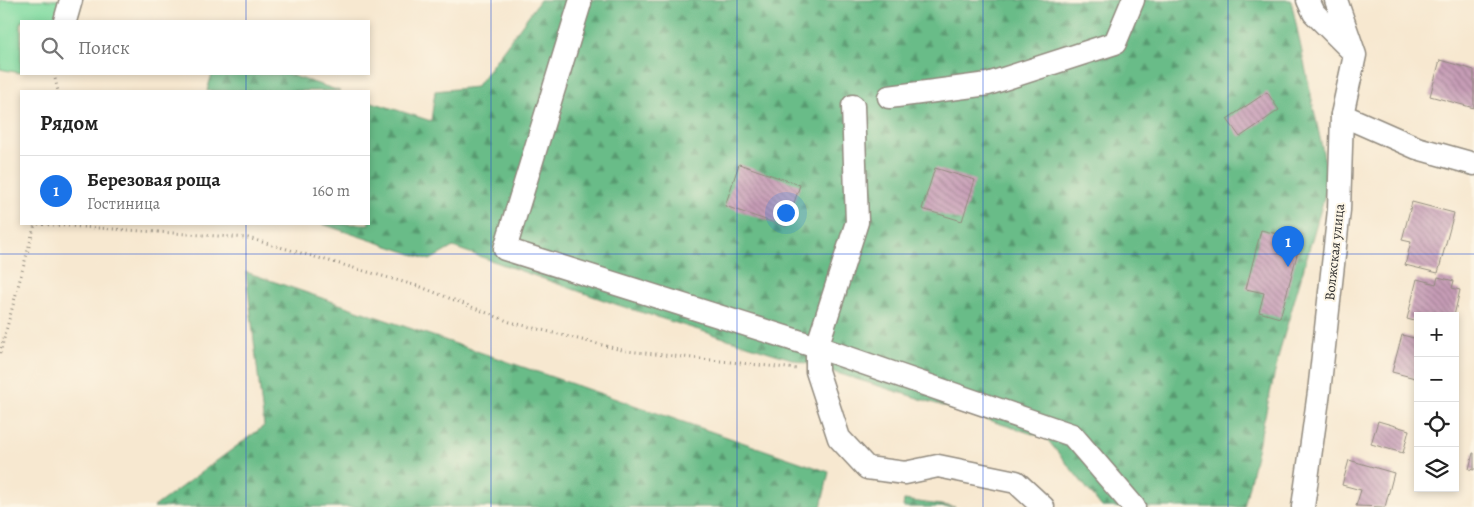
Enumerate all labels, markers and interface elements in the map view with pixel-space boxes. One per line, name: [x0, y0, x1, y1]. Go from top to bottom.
search box: [20, 20, 370, 75]
icon: search: [38, 34, 66, 62]
text: Поиск: [78, 35, 130, 61]
text: Рядом: [40, 109, 98, 137]
text: Березовая роща: [87, 167, 220, 193]
text: 1: [53, 180, 59, 202]
text: 160 m: [312, 180, 350, 202]
text: Гостиница: [87, 193, 160, 215]
your location: [773, 200, 799, 226]
street label: Волжская улица: [1320, 202, 1349, 301]
pin: 1: [1272, 226, 1304, 267]
map controls: [1414, 312, 1459, 492]
button: +: [1414, 312, 1459, 357]
button: −: [1414, 357, 1459, 402]
button: locate: [1414, 402, 1459, 447]
button: layers: [1414, 447, 1459, 492]

